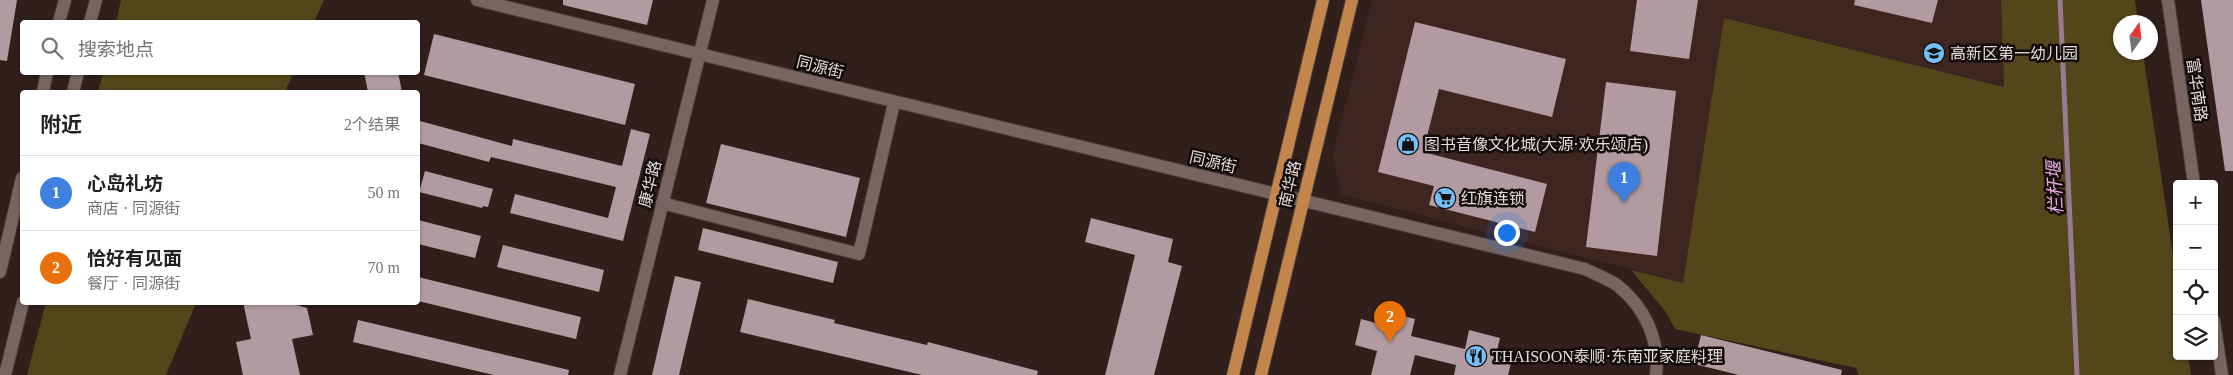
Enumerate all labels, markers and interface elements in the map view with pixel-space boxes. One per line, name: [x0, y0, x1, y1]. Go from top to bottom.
north arrow: [2113, 15, 2158, 60]
search box: [20, 20, 420, 75]
icon: search: [38, 34, 66, 62]
text: 搜索地点: [78, 39, 154, 60]
school or university icon: 高新区第一幼儿园: [1922, 41, 1946, 65]
place label: 高新区第一幼儿园: [1950, 45, 2078, 62]
street label: 同源街: [795, 53, 845, 81]
street label: 富华南路: [2184, 57, 2210, 123]
text: 附近: [40, 113, 82, 137]
text: 2个结果: [344, 116, 400, 133]
shop icon: 图书音像文化城(大源·欢乐颂店): [1396, 132, 1420, 156]
place label: 图书音像文化城(大源·欢乐颂店): [1424, 136, 1648, 154]
street label: 同源街: [1188, 148, 1238, 176]
water label: 栏杆堰: [2043, 158, 2066, 215]
street label: 康华路: [636, 159, 664, 209]
street label: 南华路: [1276, 159, 1304, 209]
pin: 1: [1608, 162, 1640, 203]
text: 心岛礼坊: [87, 173, 163, 194]
map controls: [2173, 180, 2218, 360]
button: +: [2173, 180, 2218, 225]
text: 1: [52, 184, 60, 201]
text: 50 m: [368, 184, 400, 201]
supermarket icon: 红旗连锁: [1433, 186, 1457, 210]
place label: 红旗连锁: [1461, 190, 1525, 207]
text: 商店 · 同源街: [87, 200, 180, 217]
your location: [1494, 220, 1520, 246]
button: −: [2173, 225, 2218, 270]
text: 恰好有见面: [87, 248, 182, 269]
text: 2: [52, 259, 60, 276]
text: 70 m: [368, 259, 400, 276]
button: locate: [2173, 270, 2218, 315]
text: 餐厅 · 同源街: [87, 275, 180, 292]
pin: 2: [1374, 301, 1406, 342]
button: layers: [2173, 315, 2218, 360]
restaurant icon: THAISOON泰顺·东南亚家庭料理: [1464, 344, 1488, 368]
place label: THAISOON泰顺·东南亚家庭料理: [1492, 348, 1723, 365]

